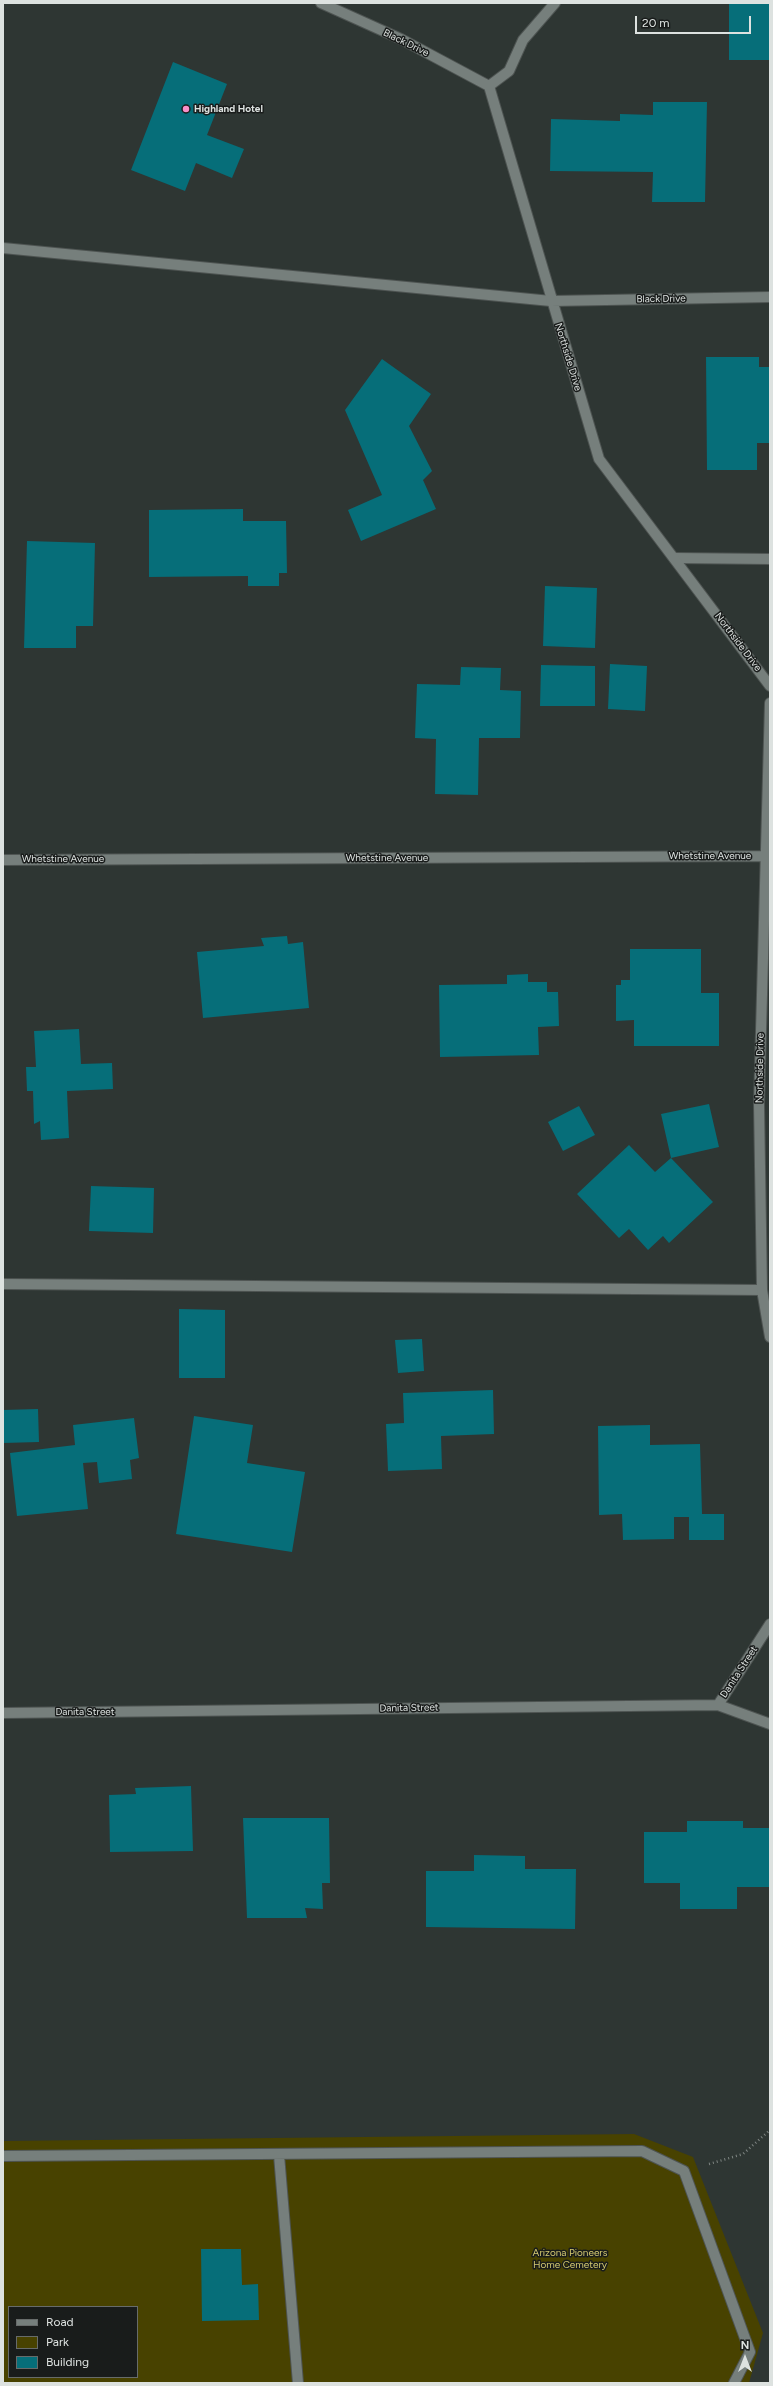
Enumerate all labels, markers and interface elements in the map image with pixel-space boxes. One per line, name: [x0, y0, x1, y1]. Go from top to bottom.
scale bar: [637, 8, 753, 34]
text: 20 m: [642, 16, 670, 30]
street label: Black Drive: [381, 27, 431, 59]
place label: Highland Hotel: [194, 103, 263, 115]
marker: Highland Hotel: [181, 104, 191, 114]
street label: Black Drive: [636, 293, 686, 305]
street label: Northside Drive: [552, 322, 584, 392]
street label: Northside Drive: [712, 610, 764, 674]
street label: Whetstine Avenue: [669, 850, 751, 862]
street label: Whetstine Avenue: [346, 852, 428, 864]
street label: Whetstine Avenue: [22, 853, 104, 865]
street label: Northside Drive: [753, 1033, 767, 1103]
street label: Danita Street: [718, 1644, 760, 1700]
street label: Danita Street: [379, 1701, 439, 1715]
street label: Danita Street: [55, 1706, 115, 1718]
park label: Arizona Pioneers Home Cemetery: [533, 2247, 607, 2270]
legend: [8, 2306, 138, 2378]
text: Road: [46, 2315, 74, 2329]
text: Park: [46, 2335, 69, 2349]
north arrow: [725, 2338, 765, 2378]
text: N: [741, 2339, 749, 2352]
text: Building: [46, 2355, 89, 2369]

